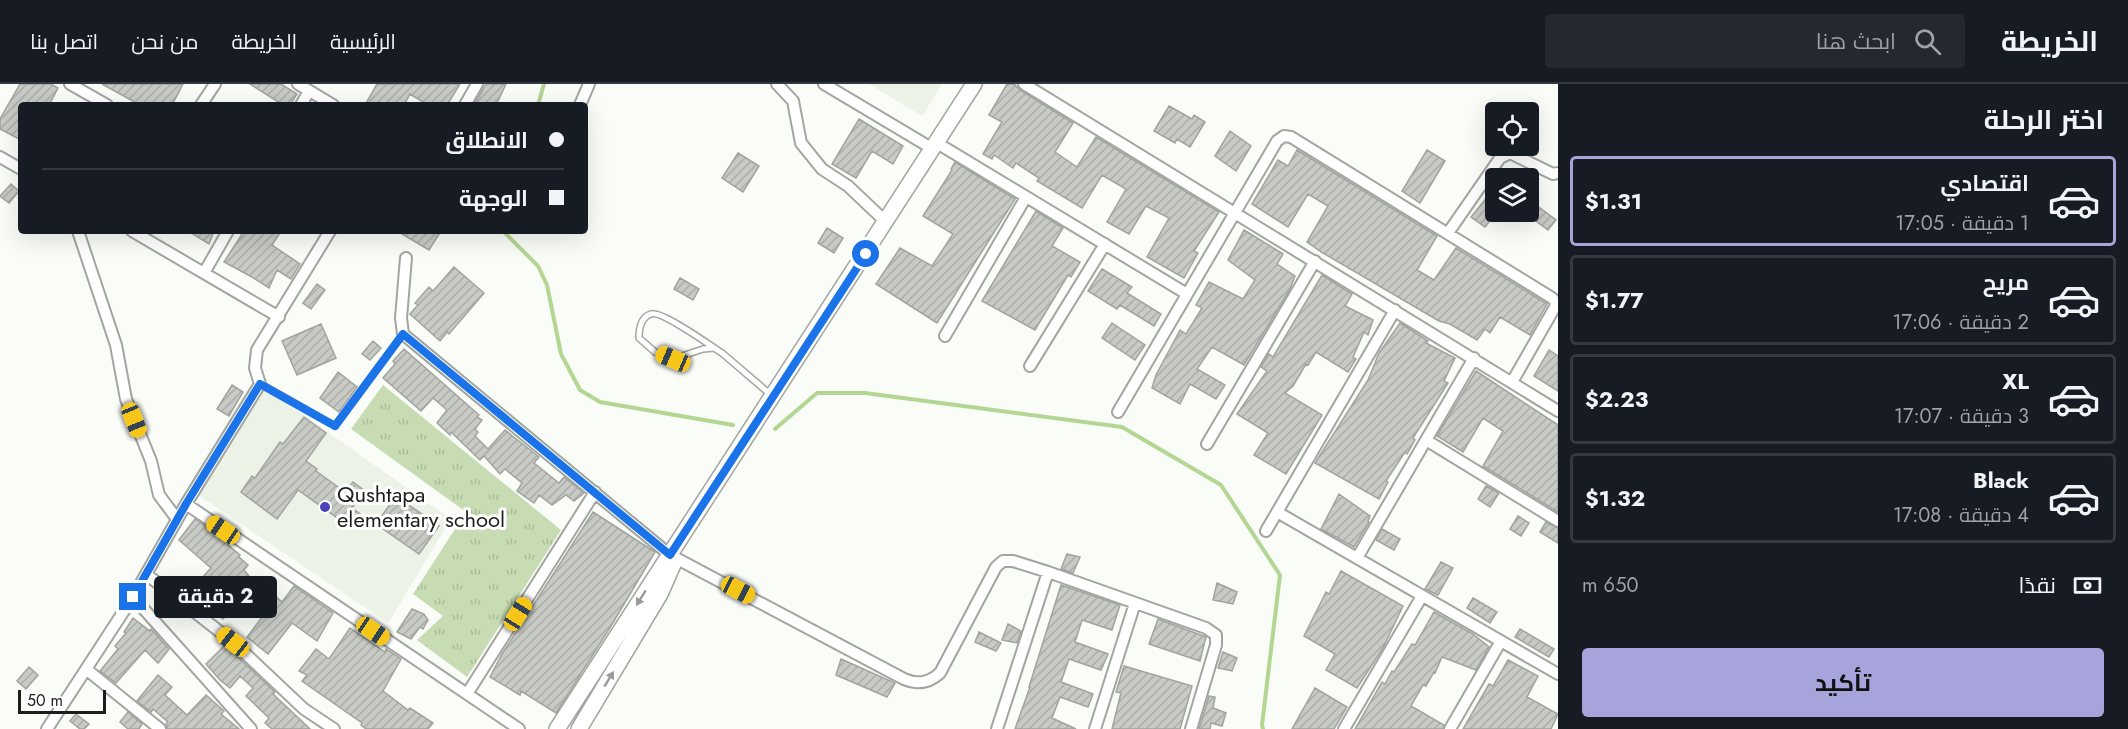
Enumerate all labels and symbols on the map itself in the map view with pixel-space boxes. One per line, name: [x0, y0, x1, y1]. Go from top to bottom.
route start: [852, 240, 879, 267]
car: [653, 344, 693, 374]
car: [119, 400, 149, 440]
place label: Qushtapa elementary school: [337, 478, 505, 535]
marker: Qushtapa elementary school: [318, 500, 332, 514]
car: [203, 512, 243, 548]
car: [718, 574, 758, 606]
callout: 2 دقيقة: [154, 576, 277, 618]
route end: [119, 583, 146, 610]
one-way arrow: [635, 590, 646, 606]
car: [501, 594, 535, 634]
car: [353, 613, 393, 649]
car: [213, 624, 253, 660]
one-way arrow: [604, 671, 615, 687]
scale bar: [18, 687, 106, 714]

